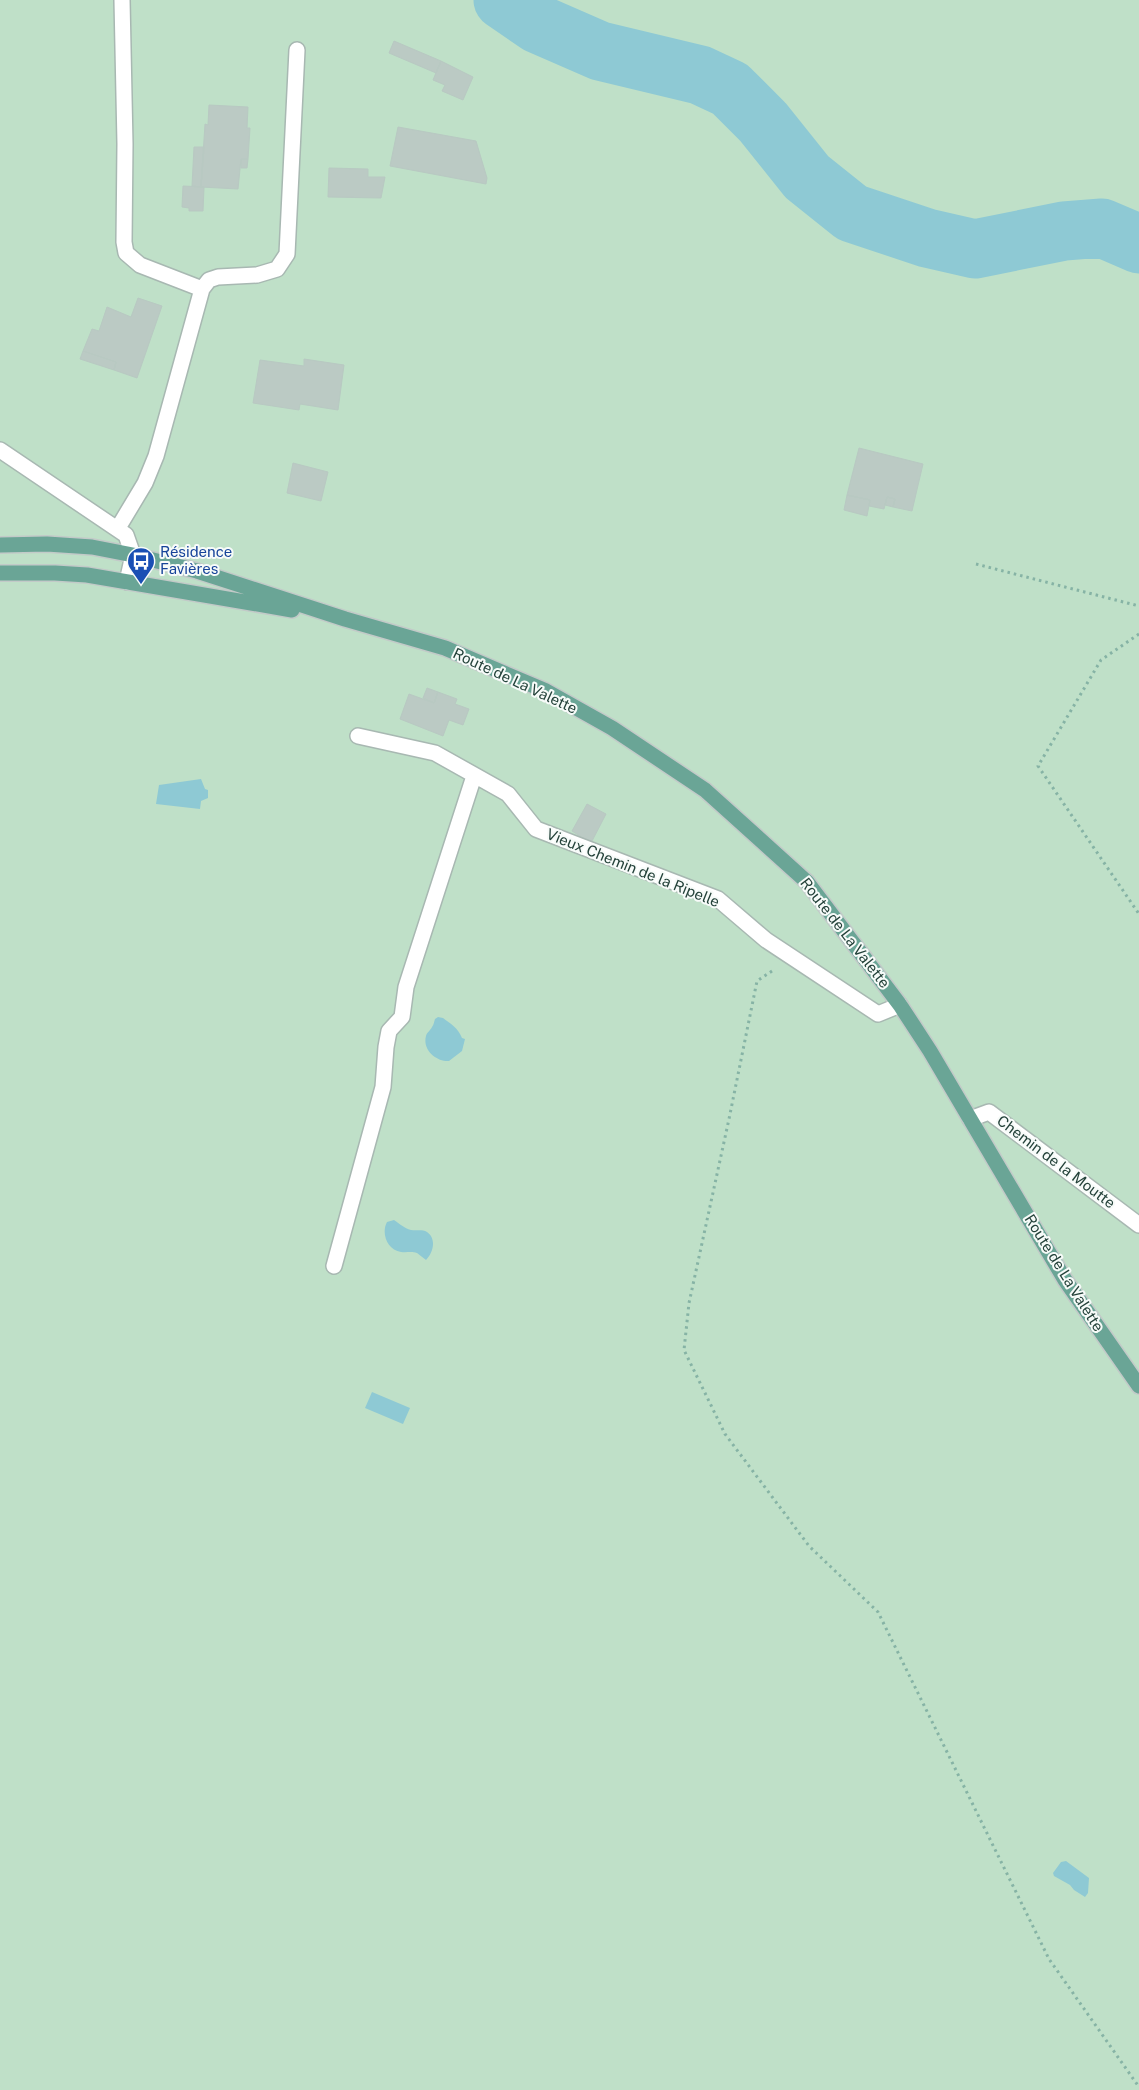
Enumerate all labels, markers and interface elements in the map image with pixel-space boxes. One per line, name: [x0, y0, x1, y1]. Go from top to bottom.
place label: Résidence Favières: [160, 543, 232, 577]
bus stop icon: Résidence Favières: [126, 546, 156, 585]
street label: Route de La Valette: [451, 644, 580, 717]
street label: Vieux Chemin de la Ripelle: [544, 825, 722, 910]
street label: Route de La Valette: [797, 874, 894, 991]
street label: Chemin de la Moutte: [994, 1112, 1119, 1212]
street label: Route de La Valette: [1021, 1211, 1107, 1334]

